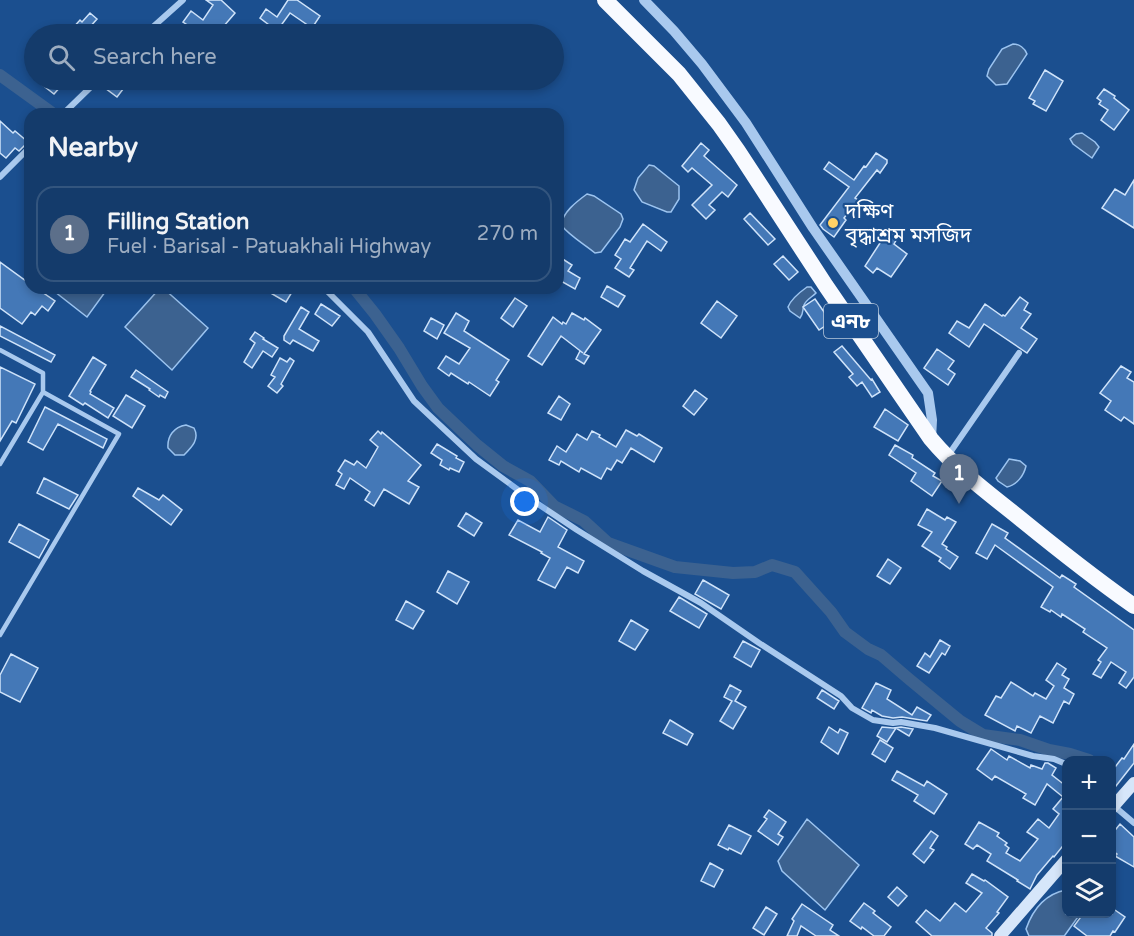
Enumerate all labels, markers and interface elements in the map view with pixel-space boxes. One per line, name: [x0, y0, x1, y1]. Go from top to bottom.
search box: [24, 24, 564, 90]
icon: search: [45, 41, 78, 74]
text: Search here: [93, 44, 217, 70]
text: Nearby: [48, 132, 138, 163]
place label: দক্ষিণ বৃদ্ধাশ্রম মসজিদ: [844, 199, 972, 248]
text: Filling Station: [107, 209, 249, 235]
marker: দক্ষিণ বৃদ্ধাশ্রম মসজিদ: [826, 216, 840, 230]
text: 1: [63, 222, 76, 246]
text: 270 m: [477, 222, 538, 246]
text: Fuel · Barisal - Patuakhali Highway: [107, 235, 431, 259]
road number: এন৮: [824, 304, 878, 338]
pin: 1: [940, 454, 978, 504]
your location: [510, 487, 539, 516]
map controls: [1062, 756, 1116, 918]
button: +: [1062, 756, 1116, 810]
button: −: [1062, 810, 1116, 864]
button: layers: [1062, 864, 1116, 918]

